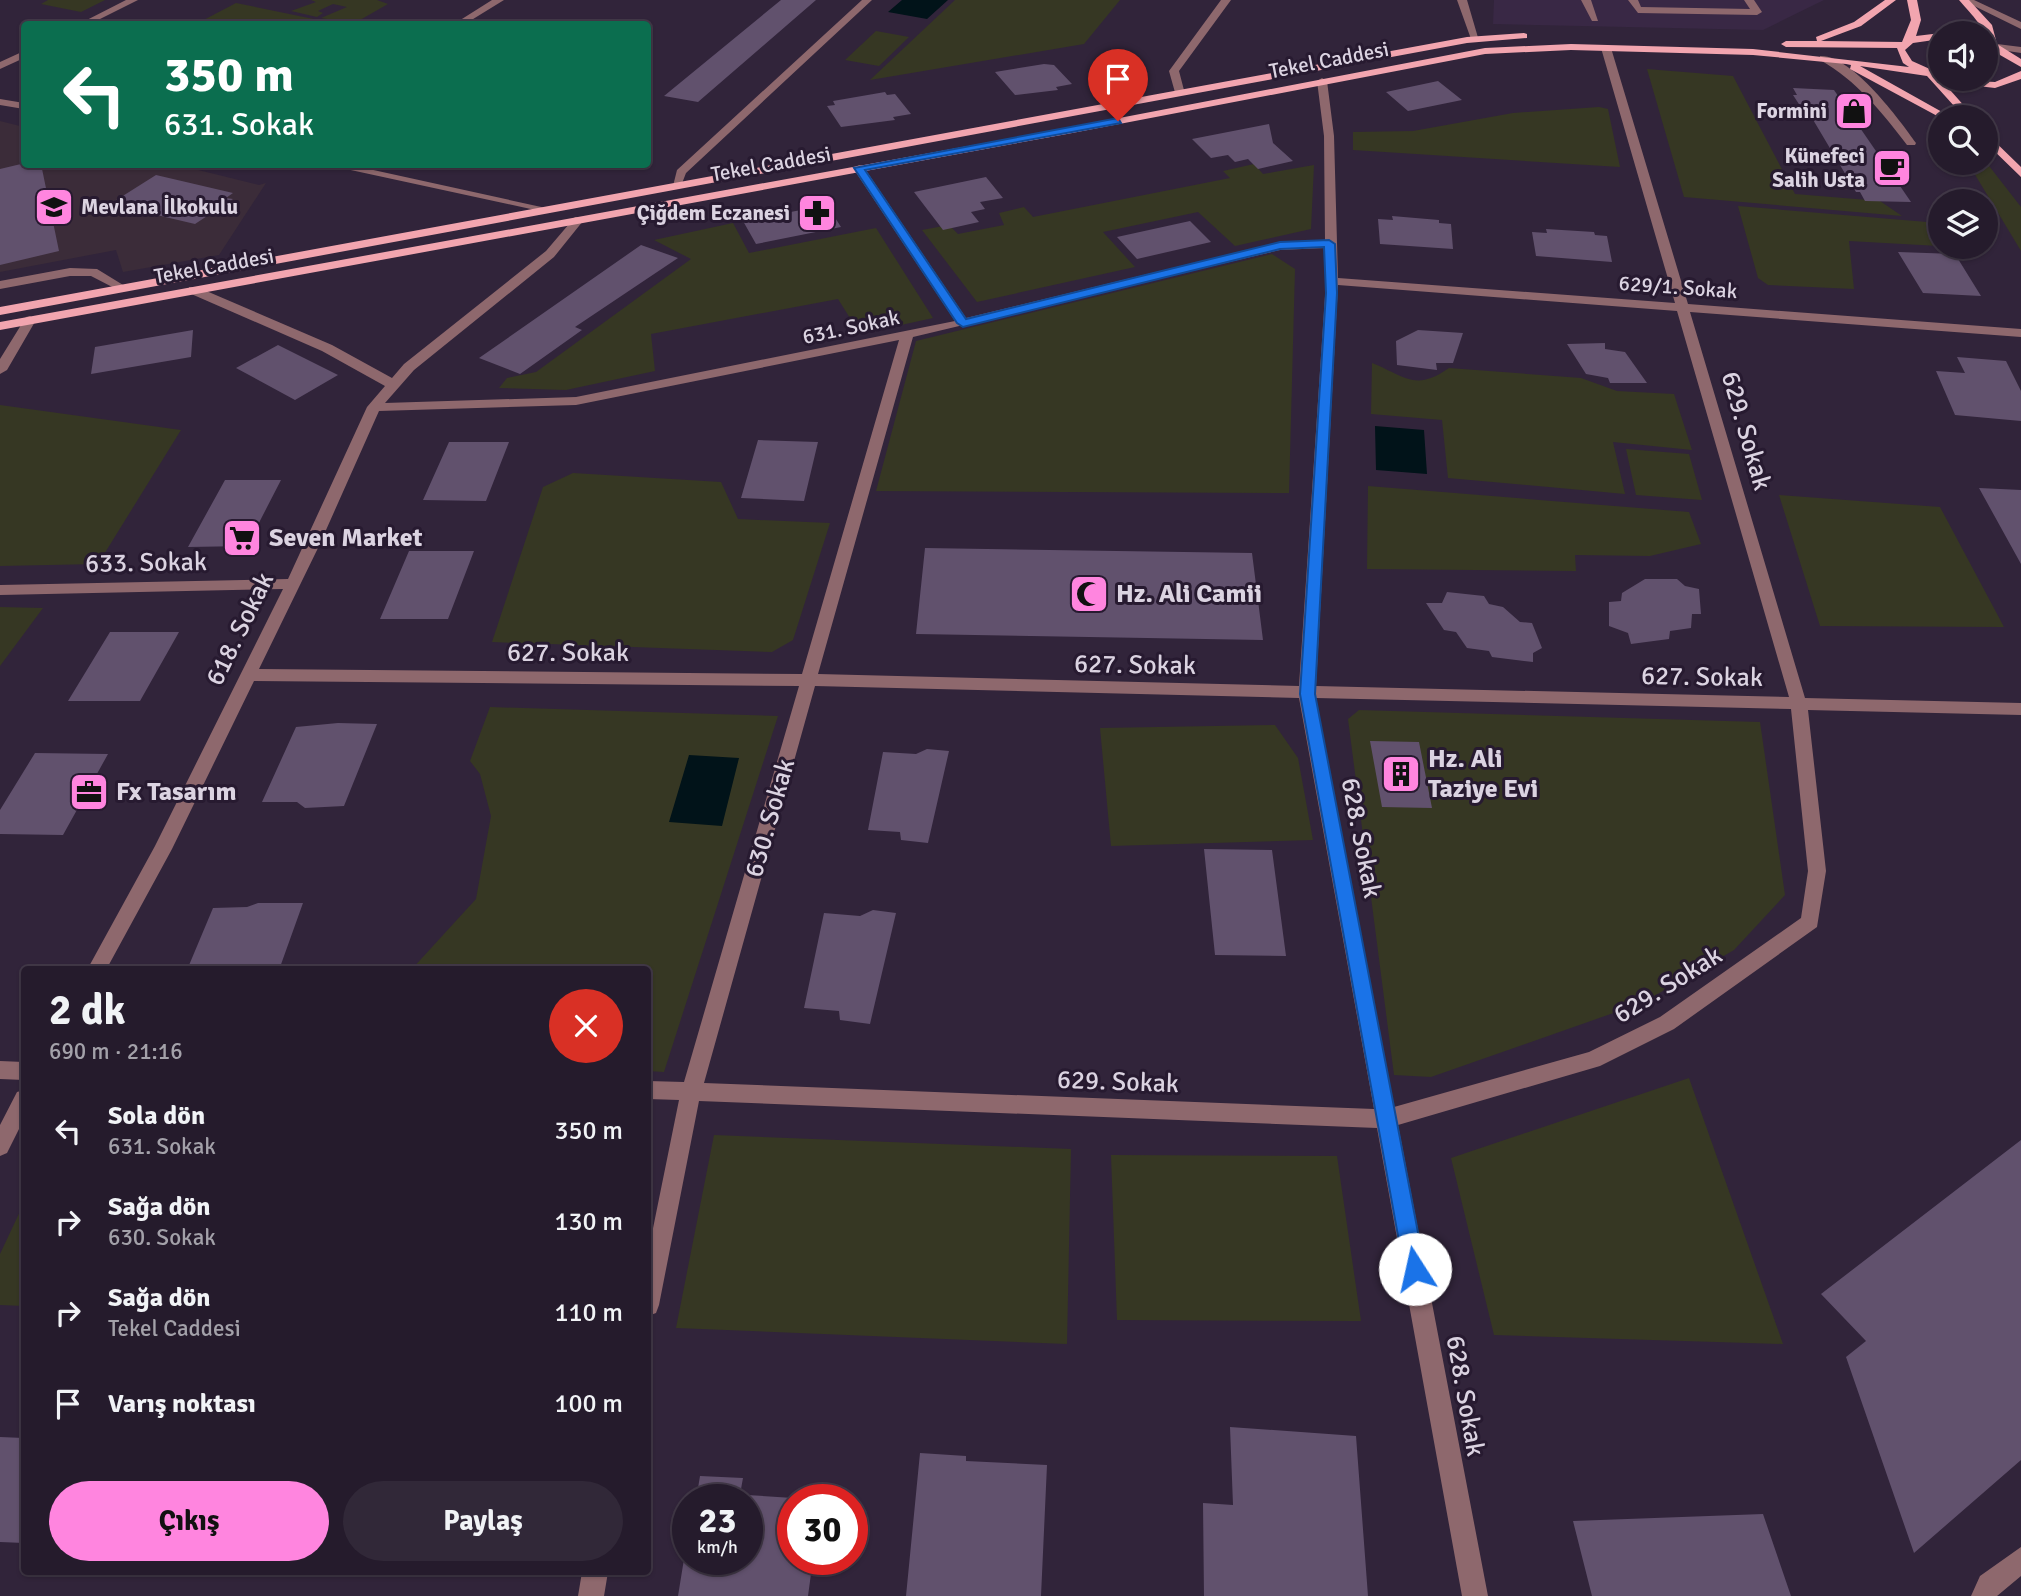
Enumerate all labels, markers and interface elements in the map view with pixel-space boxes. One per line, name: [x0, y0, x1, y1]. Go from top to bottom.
map controls: [1928, 21, 1998, 259]
button: sound: [1928, 21, 1998, 91]
street label: Tekel Caddesi: [1267, 36, 1391, 84]
text: 350 m: [164, 45, 294, 105]
icon: left: [49, 49, 140, 140]
pin: [1088, 49, 1148, 121]
icon: arrive: [1099, 60, 1137, 98]
shop icon: Formini: [1833, 90, 1875, 132]
place label: Formini: [1756, 98, 1827, 124]
text: 631. Sokak: [164, 105, 314, 144]
button: search: [1928, 105, 1998, 175]
street label: Tekel Caddesi: [709, 141, 833, 187]
place label: Künefeci Salih Usta: [1772, 143, 1865, 193]
cafe icon: Künefeci Salih Usta: [1871, 147, 1913, 189]
school or university icon: Mevlana İlkokulu: [33, 186, 75, 228]
button: layers: [1928, 189, 1998, 259]
pharmacy icon: Çiğdem Eczanesi: [796, 192, 838, 234]
place label: Mevlana İlkokulu: [81, 194, 238, 220]
place label: Çiğdem Eczanesi: [637, 200, 790, 226]
street label: Tekel Caddesi: [152, 243, 276, 289]
street label: 629/1. Sokak: [1618, 270, 1739, 304]
street label: 631. Sokak: [800, 304, 902, 350]
street label: 629. Sokak: [1714, 368, 1778, 494]
supermarket icon: Seven Market: [221, 517, 263, 559]
place label: Seven Market: [269, 522, 423, 554]
street label: 633. Sokak: [85, 546, 207, 580]
street label: 618. Sokak: [199, 567, 281, 691]
mosque icon: Hz. Ali Camii: [1068, 573, 1110, 615]
place label: Hz. Ali Camii: [1116, 578, 1262, 610]
street label: 627. Sokak: [507, 637, 629, 669]
street label: 627. Sokak: [1074, 648, 1196, 682]
street label: 627. Sokak: [1641, 660, 1763, 694]
place label: Hz. Ali Taziye Evi: [1428, 743, 1538, 805]
building icon: Hz. Ali Taziye Evi: [1380, 753, 1422, 795]
street label: 630. Sokak: [738, 755, 802, 881]
office icon: Fx Tasarım: [68, 771, 110, 813]
street label: 628. Sokak: [1334, 775, 1388, 901]
place label: Fx Tasarım: [116, 776, 236, 808]
street label: 629. Sokak: [1608, 939, 1728, 1031]
text: 2 dk: [49, 985, 126, 1036]
button: close: [549, 989, 623, 1063]
text: 690 m · 21:16: [49, 1037, 183, 1066]
street label: 629. Sokak: [1057, 1064, 1179, 1100]
text: Sola dön: [108, 1100, 205, 1132]
icon: left: [49, 1112, 87, 1150]
text: 350 m: [554, 1115, 623, 1147]
text: 631. Sokak: [108, 1132, 216, 1161]
text: Sağa dön: [108, 1191, 211, 1223]
icon: right: [49, 1203, 87, 1241]
text: 130 m: [554, 1206, 623, 1238]
text: 630. Sokak: [108, 1223, 216, 1252]
position arrow: [1378, 1232, 1452, 1306]
text: Sağa dön: [108, 1282, 211, 1314]
icon: right: [49, 1294, 87, 1332]
text: 110 m: [554, 1297, 623, 1329]
text: Tekel Caddesi: [108, 1314, 241, 1343]
street label: 628. Sokak: [1439, 1333, 1491, 1459]
icon: arrive: [49, 1385, 87, 1423]
text: Varış noktası: [108, 1388, 256, 1420]
text: 100 m: [554, 1388, 623, 1420]
button: Çıkış: [49, 1481, 329, 1561]
button: Paylaş: [343, 1481, 623, 1561]
speed limit sign: 30: [777, 1484, 868, 1575]
text: 23: [699, 1499, 736, 1542]
text: km/h: [697, 1536, 738, 1558]

